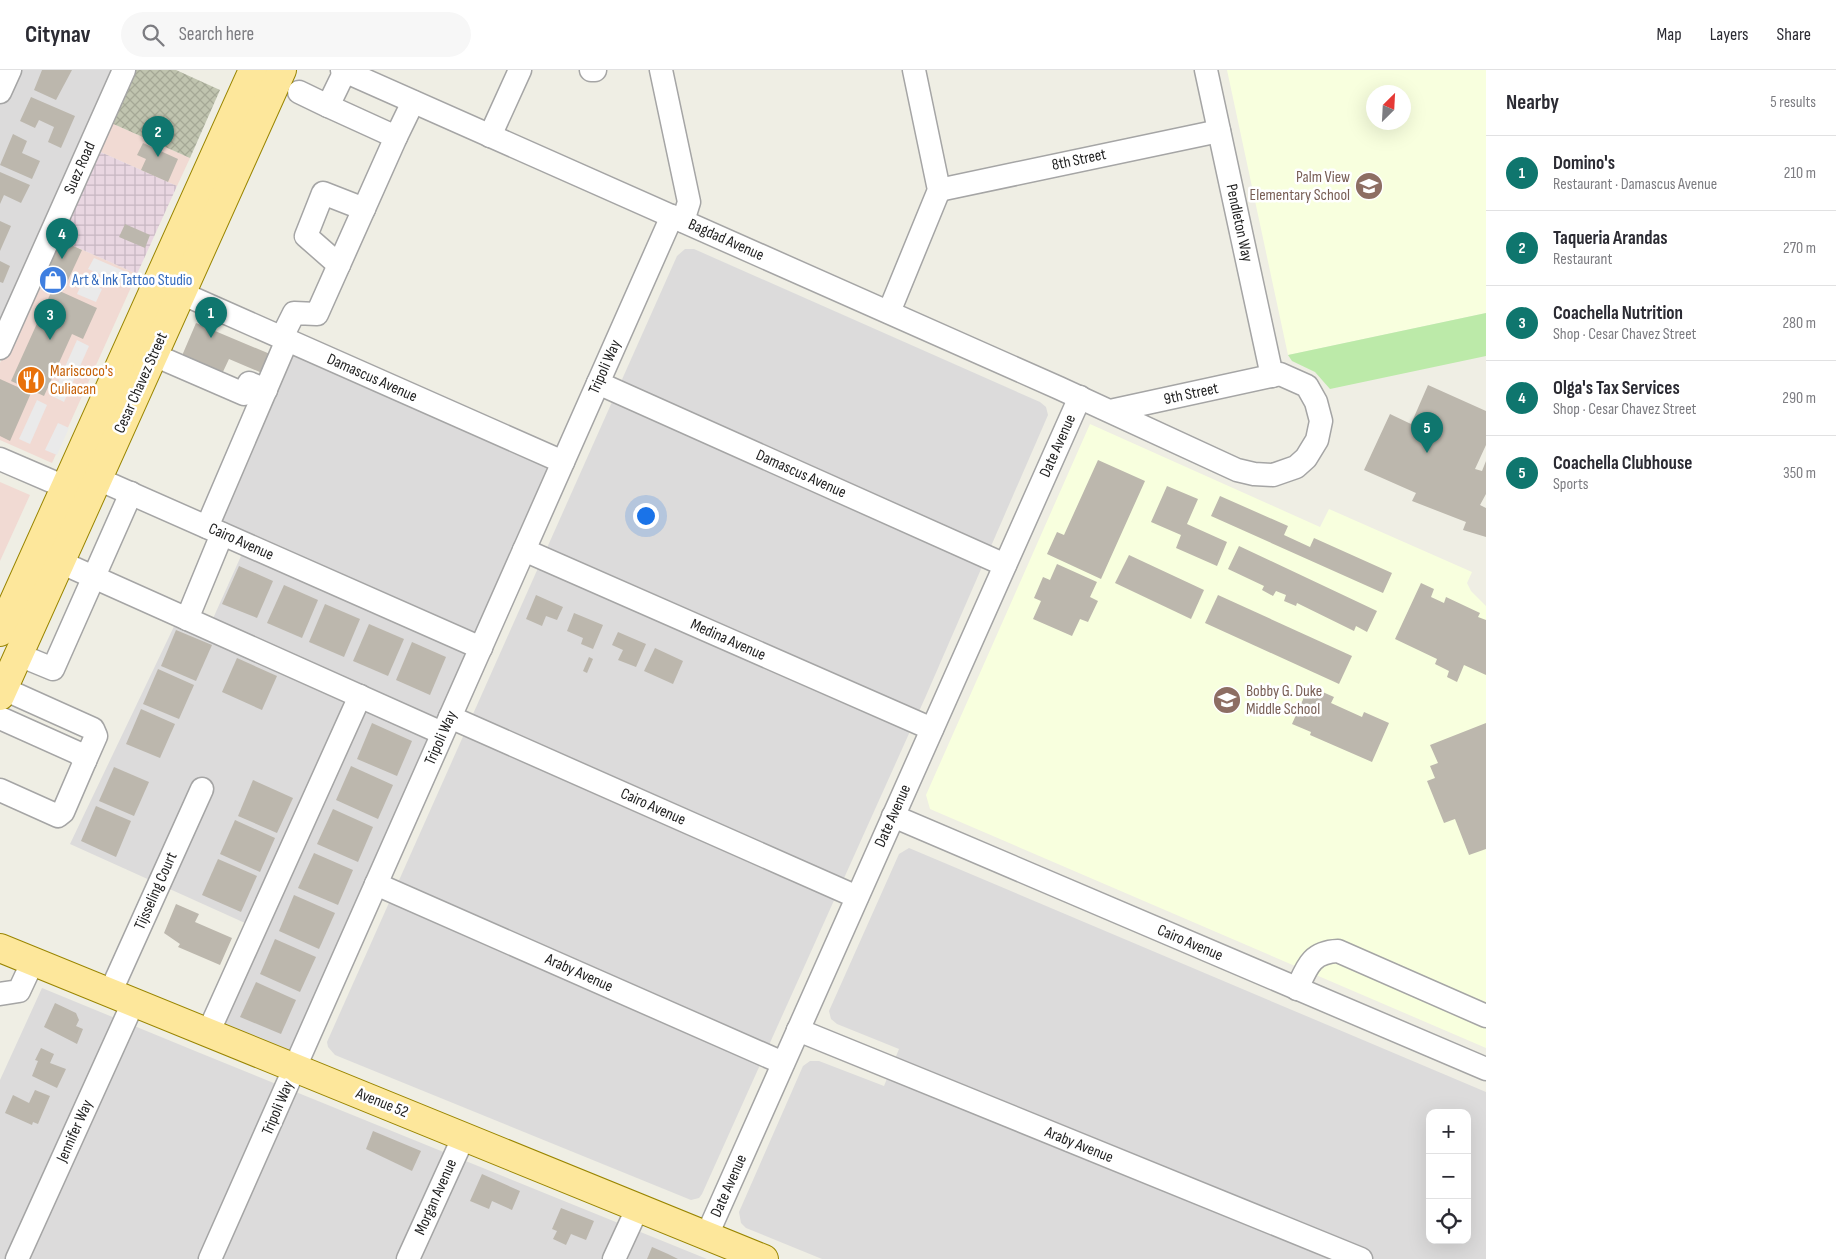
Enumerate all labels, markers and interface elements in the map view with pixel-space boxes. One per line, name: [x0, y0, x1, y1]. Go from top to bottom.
search box: [121, 12, 471, 57]
text: Citynav: [25, 20, 91, 49]
icon: search: [139, 21, 167, 49]
text: Search here: [179, 23, 254, 46]
text: Map: [1657, 24, 1682, 45]
text: Layers: [1710, 24, 1749, 45]
text: Share: [1777, 24, 1811, 45]
north arrow: [1366, 85, 1411, 130]
text: Nearby: [1506, 90, 1559, 115]
text: 5 results: [1770, 93, 1816, 112]
pin: 2: [142, 116, 174, 157]
street label: Suez Road: [60, 139, 100, 197]
street label: 8th Street: [1050, 145, 1108, 175]
text: Domino's: [1553, 152, 1615, 175]
text: 1: [1519, 164, 1525, 183]
text: 210 m: [1784, 164, 1816, 183]
place label: Palm View Elementary School: [1250, 168, 1350, 205]
school or university icon: Palm View Elementary School: [1354, 171, 1384, 201]
text: Restaurant · Damascus Avenue: [1553, 175, 1717, 194]
street label: Pendleton Way: [1221, 182, 1257, 264]
street label: Bagdad Avenue: [685, 215, 767, 265]
pin: 4: [46, 218, 78, 259]
text: Taqueria Arandas: [1553, 227, 1668, 250]
text: 2: [1518, 239, 1526, 258]
text: 270 m: [1783, 239, 1816, 258]
text: Restaurant: [1553, 250, 1612, 269]
shop icon: Art & Ink Tattoo Studio: [38, 265, 68, 295]
place label: Art & Ink Tattoo Studio: [71, 271, 192, 290]
pin: 1: [195, 297, 227, 338]
pin: 3: [34, 299, 66, 340]
text: Coachella Nutrition: [1553, 302, 1683, 325]
text: 3: [1518, 314, 1526, 333]
text: 280 m: [1782, 314, 1816, 333]
text: Shop · Cesar Chavez Street: [1553, 325, 1696, 344]
street label: Cesar Chavez Street: [110, 330, 172, 436]
street label: Tripoli Way: [585, 337, 625, 397]
street label: Damascus Avenue: [324, 350, 420, 406]
place label: Mariscoco's Culiacan: [50, 362, 113, 399]
restaurant icon: Mariscoco's Culiacan: [16, 365, 46, 395]
text: Olga's Tax Services: [1553, 377, 1680, 400]
street label: 9th Street: [1162, 379, 1220, 409]
text: 4: [1518, 389, 1526, 408]
text: 290 m: [1782, 389, 1816, 408]
text: Shop · Cesar Chavez Street: [1553, 400, 1696, 419]
street label: Date Avenue: [1036, 412, 1080, 480]
pin: 5: [1411, 412, 1443, 453]
street label: Damascus Avenue: [753, 446, 849, 502]
text: Coachella Clubhouse: [1553, 452, 1692, 475]
text: 5: [1518, 464, 1526, 483]
text: 350 m: [1783, 464, 1816, 483]
text: Sports: [1553, 475, 1588, 494]
your location: [633, 503, 659, 529]
street label: Cairo Avenue: [205, 519, 277, 565]
street label: Medina Avenue: [687, 615, 769, 665]
place label: Bobby G. Duke Middle School: [1246, 682, 1322, 719]
school or university icon: Bobby G. Duke Middle School: [1212, 685, 1242, 715]
street label: Tripoli Way: [421, 708, 461, 768]
street label: Date Avenue: [871, 782, 915, 850]
street label: Cairo Avenue: [617, 784, 689, 830]
street label: Tijsseling Court: [130, 849, 182, 933]
street label: Cairo Avenue: [1154, 921, 1226, 965]
street label: Araby Avenue: [541, 949, 616, 996]
street label: Tripoli Way: [258, 1078, 298, 1138]
street label: Avenue 52: [352, 1084, 411, 1122]
street label: Jennifer Way: [52, 1097, 97, 1166]
map controls: [1426, 1109, 1471, 1244]
button: +: [1426, 1109, 1471, 1154]
street label: Araby Avenue: [1041, 1122, 1116, 1167]
street label: Date Avenue: [707, 1152, 751, 1220]
button: −: [1426, 1154, 1471, 1199]
street label: Morgan Avenue: [411, 1156, 461, 1238]
button: locate: [1426, 1199, 1471, 1244]

